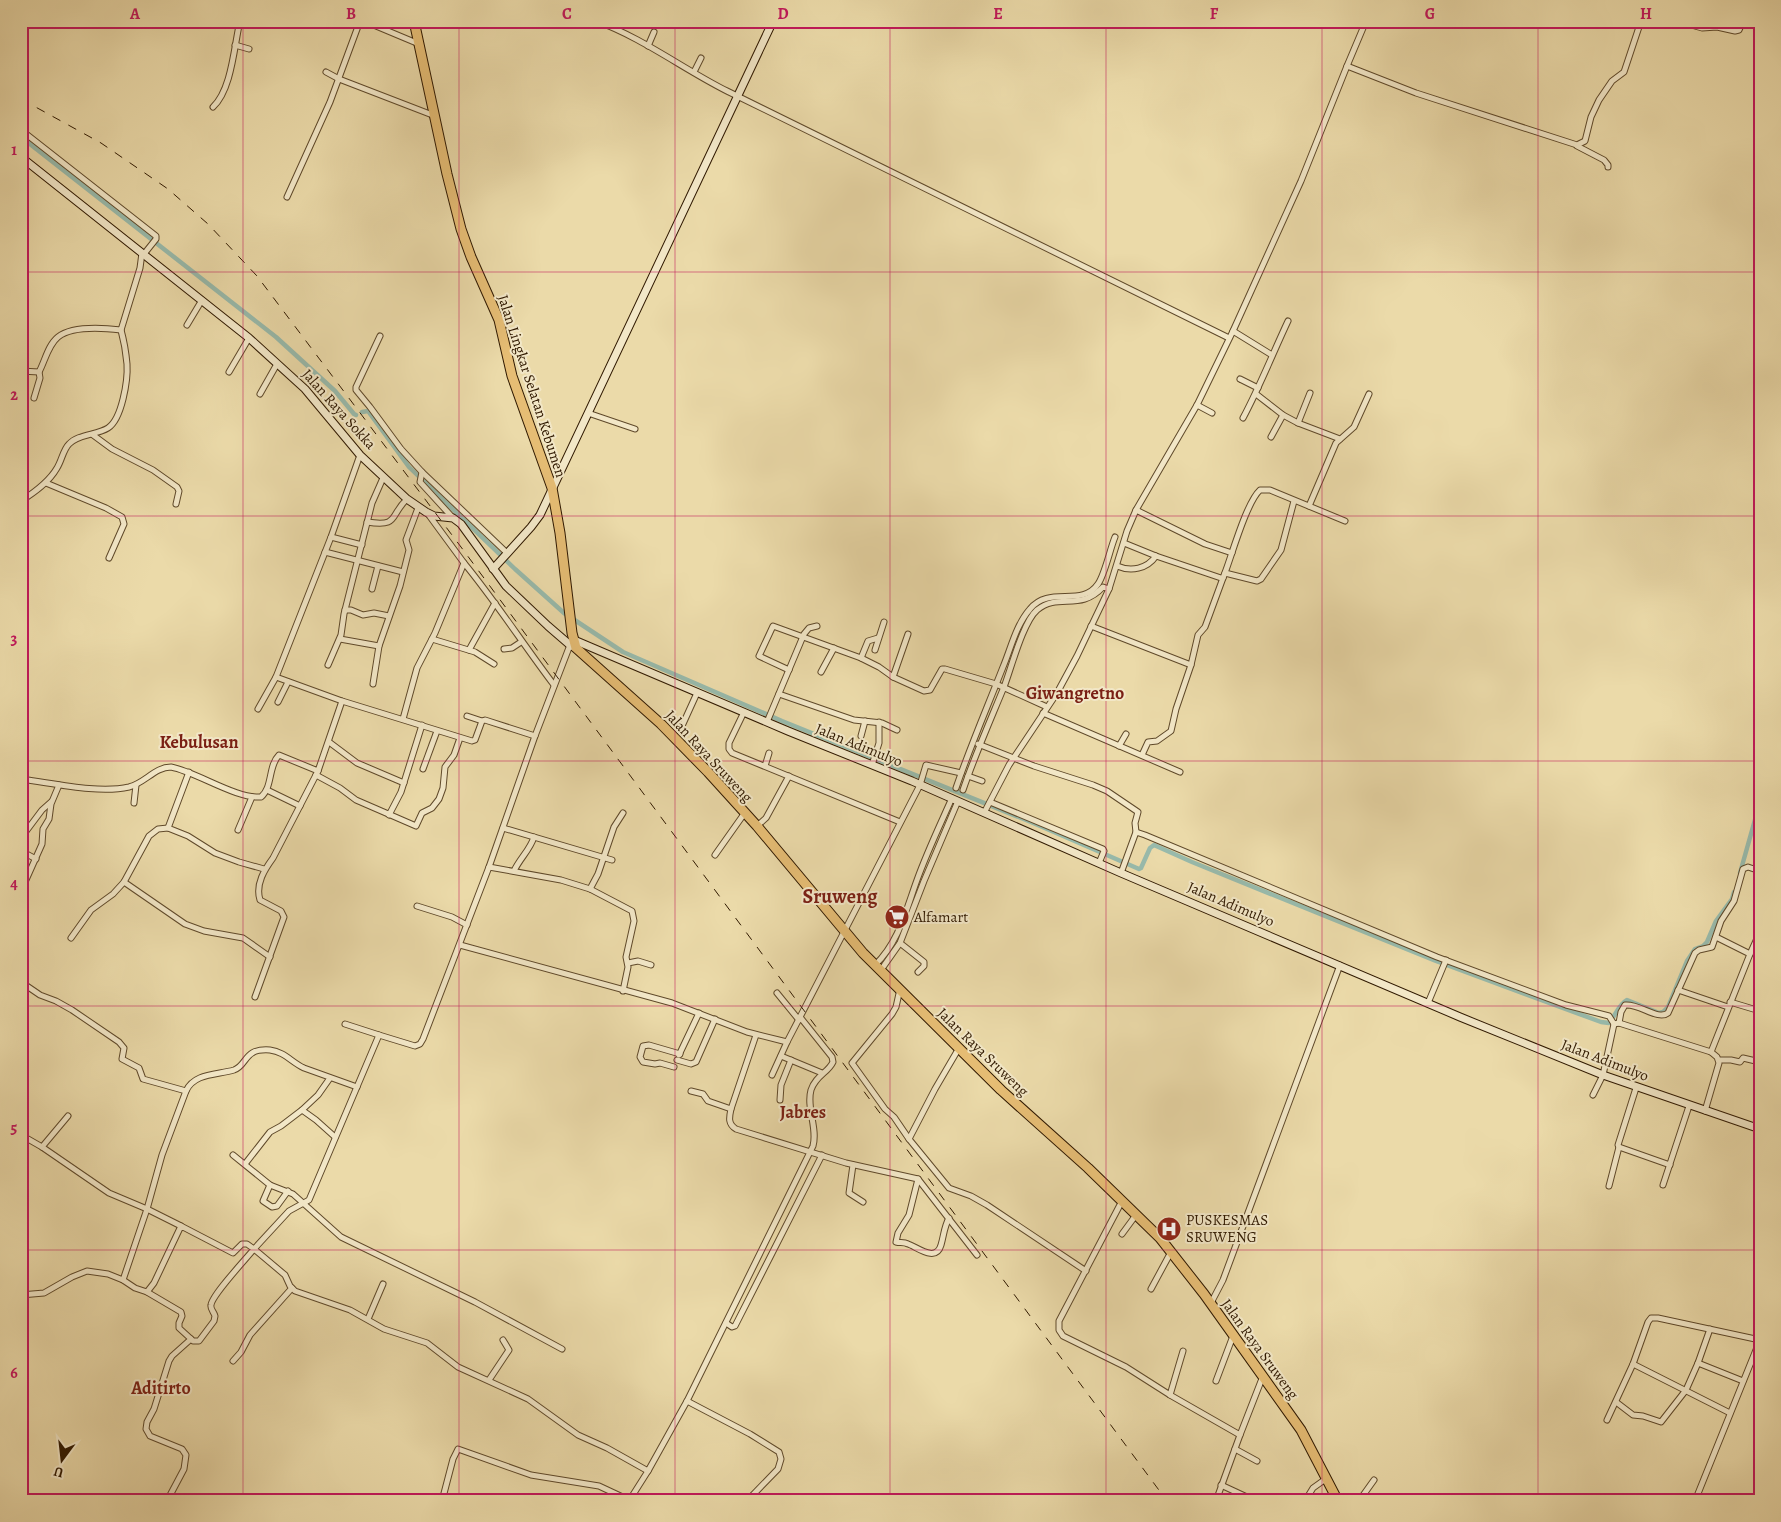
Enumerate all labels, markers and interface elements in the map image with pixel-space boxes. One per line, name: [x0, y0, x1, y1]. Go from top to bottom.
text: A: [129, 3, 141, 25]
text: B: [346, 3, 356, 25]
text: C: [562, 3, 572, 25]
text: D: [777, 3, 789, 25]
text: E: [993, 3, 1003, 25]
text: F: [1210, 3, 1219, 25]
text: G: [1425, 3, 1435, 25]
text: H: [1640, 3, 1652, 25]
text: 1: [11, 139, 17, 161]
street label: Jalan Lingkar Selatan Kebumen: [493, 292, 571, 480]
street label: Jalan Raya Sokka: [297, 364, 381, 454]
text: 2: [10, 384, 18, 406]
text: 3: [11, 628, 18, 650]
district label: Giwangretno: [1026, 681, 1124, 705]
street label: Jalan Raya Sruweng: [661, 705, 757, 807]
street label: Jalan Adimulyo: [812, 718, 906, 772]
district label: Kebulusan: [159, 730, 239, 754]
text: 4: [10, 873, 18, 895]
street label: Jalan Adimulyo: [1185, 877, 1277, 931]
district label: Sruweng: [803, 883, 878, 910]
supermarket icon: Alfamart: [884, 904, 910, 930]
place label: Alfamart: [913, 907, 968, 927]
street label: Jalan Raya Sruweng: [933, 1003, 1033, 1101]
street label: Jalan Adimulyo: [1558, 1034, 1652, 1086]
district label: Jabres: [780, 1100, 826, 1124]
text: 5: [11, 1117, 18, 1139]
place label: PUSKESMAS SRUWENG: [1186, 1210, 1268, 1247]
hospital icon: PUSKESMAS SRUWENG: [1156, 1216, 1182, 1242]
street label: Jalan Raya Sruweng: [1217, 1295, 1304, 1404]
text: 6: [10, 1362, 18, 1384]
district label: Aditirto: [130, 1376, 191, 1400]
north arrow: [38, 1434, 88, 1484]
text: U: [52, 1462, 66, 1482]

